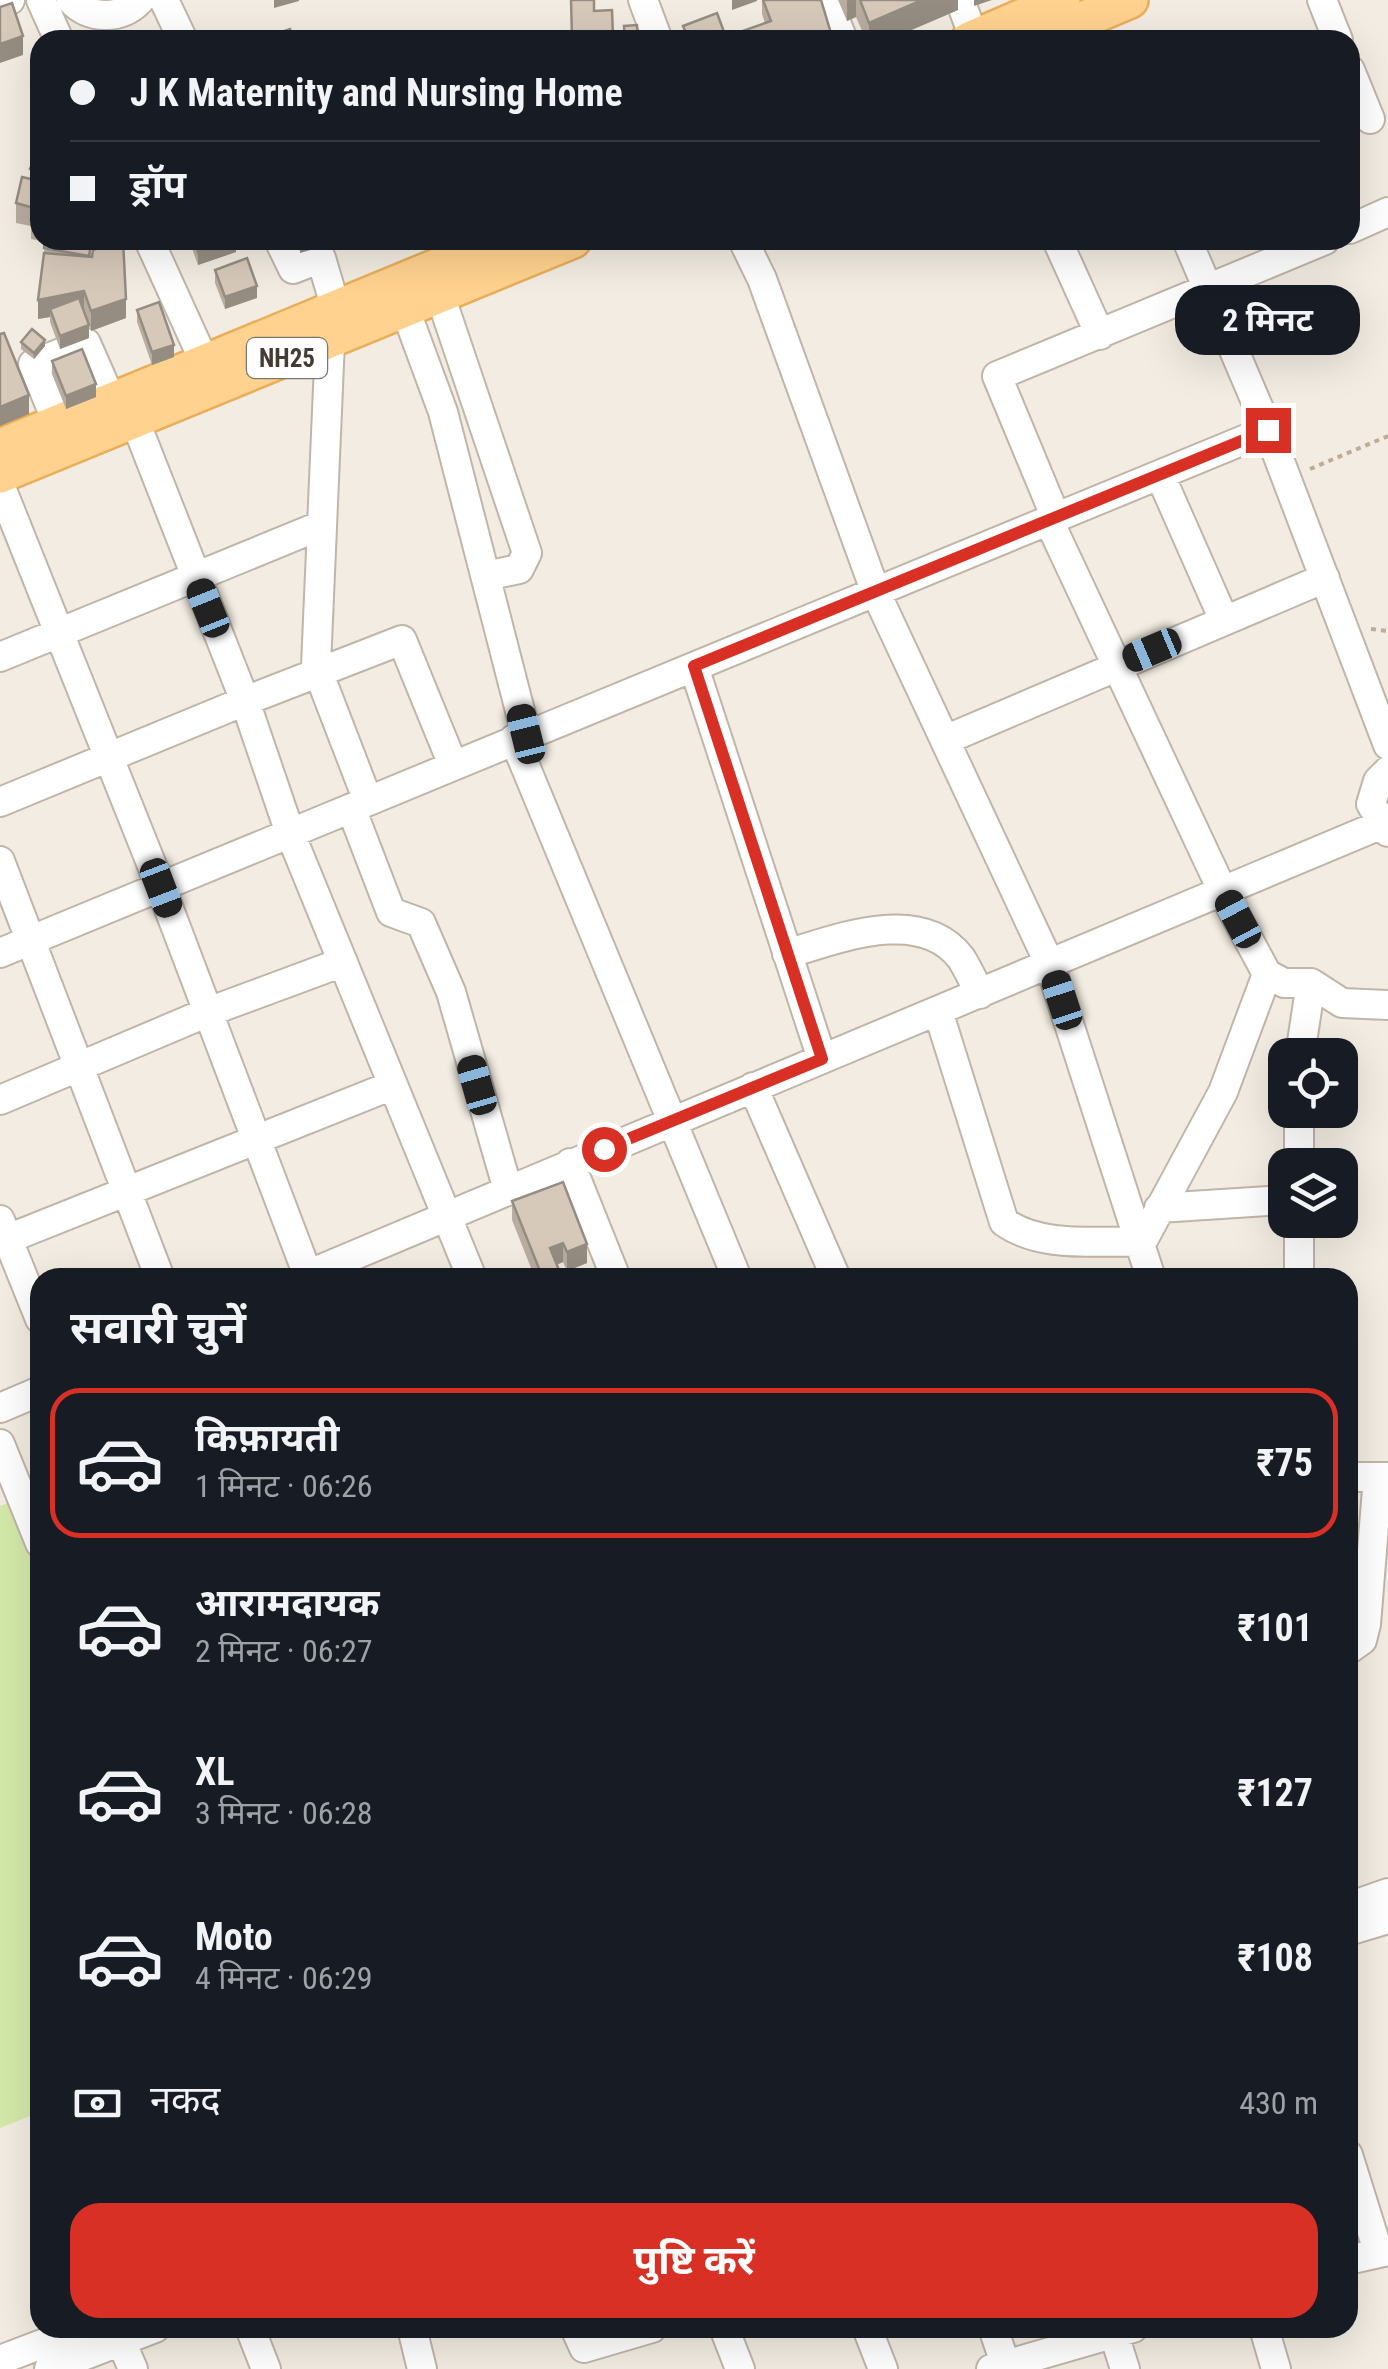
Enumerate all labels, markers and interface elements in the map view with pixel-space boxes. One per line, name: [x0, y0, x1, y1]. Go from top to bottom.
text: J K Maternity and Nursing Home: [130, 71, 623, 115]
text: ड्रॉप: [130, 163, 186, 207]
callout: 2 मिनट: [1176, 285, 1360, 355]
text: 2 मिनट: [1222, 301, 1313, 339]
road number: NH25: [247, 338, 327, 378]
route end: [1246, 408, 1291, 453]
car: [183, 575, 233, 641]
car: [1119, 624, 1185, 676]
car: [504, 701, 548, 767]
car: [136, 855, 186, 921]
car: [1211, 885, 1265, 953]
car: [1038, 967, 1086, 1033]
map controls: [1268, 1038, 1358, 1238]
button: locate: [1268, 1038, 1358, 1128]
car: [454, 1052, 500, 1118]
route start: [582, 1127, 627, 1172]
button: layers: [1268, 1148, 1358, 1238]
text: सवारी चुनें: [70, 1301, 246, 1354]
text: किफ़ायती: [195, 1416, 339, 1460]
icon: car: [75, 1418, 165, 1508]
text: ₹75: [1257, 1441, 1313, 1485]
text: 1 मिनट · 06:26: [195, 1467, 373, 1505]
text: आरामदायक: [195, 1581, 379, 1625]
icon: car: [75, 1583, 165, 1673]
text: ₹101: [1237, 1606, 1313, 1650]
text: 2 मिनट · 06:27: [195, 1632, 373, 1670]
icon: car: [75, 1748, 165, 1838]
text: XL: [195, 1750, 234, 1794]
text: ₹127: [1237, 1771, 1313, 1815]
text: 3 मिनट · 06:28: [195, 1794, 373, 1832]
icon: car: [75, 1913, 165, 2003]
text: Moto: [195, 1915, 273, 1959]
text: ₹108: [1237, 1936, 1313, 1980]
text: 4 मिनट · 06:29: [195, 1959, 373, 1997]
icon: cash: [70, 2076, 125, 2131]
text: नकद: [150, 2078, 220, 2122]
text: 430 m: [1239, 2084, 1318, 2122]
button: पुष्टि करें: [70, 2203, 1318, 2318]

